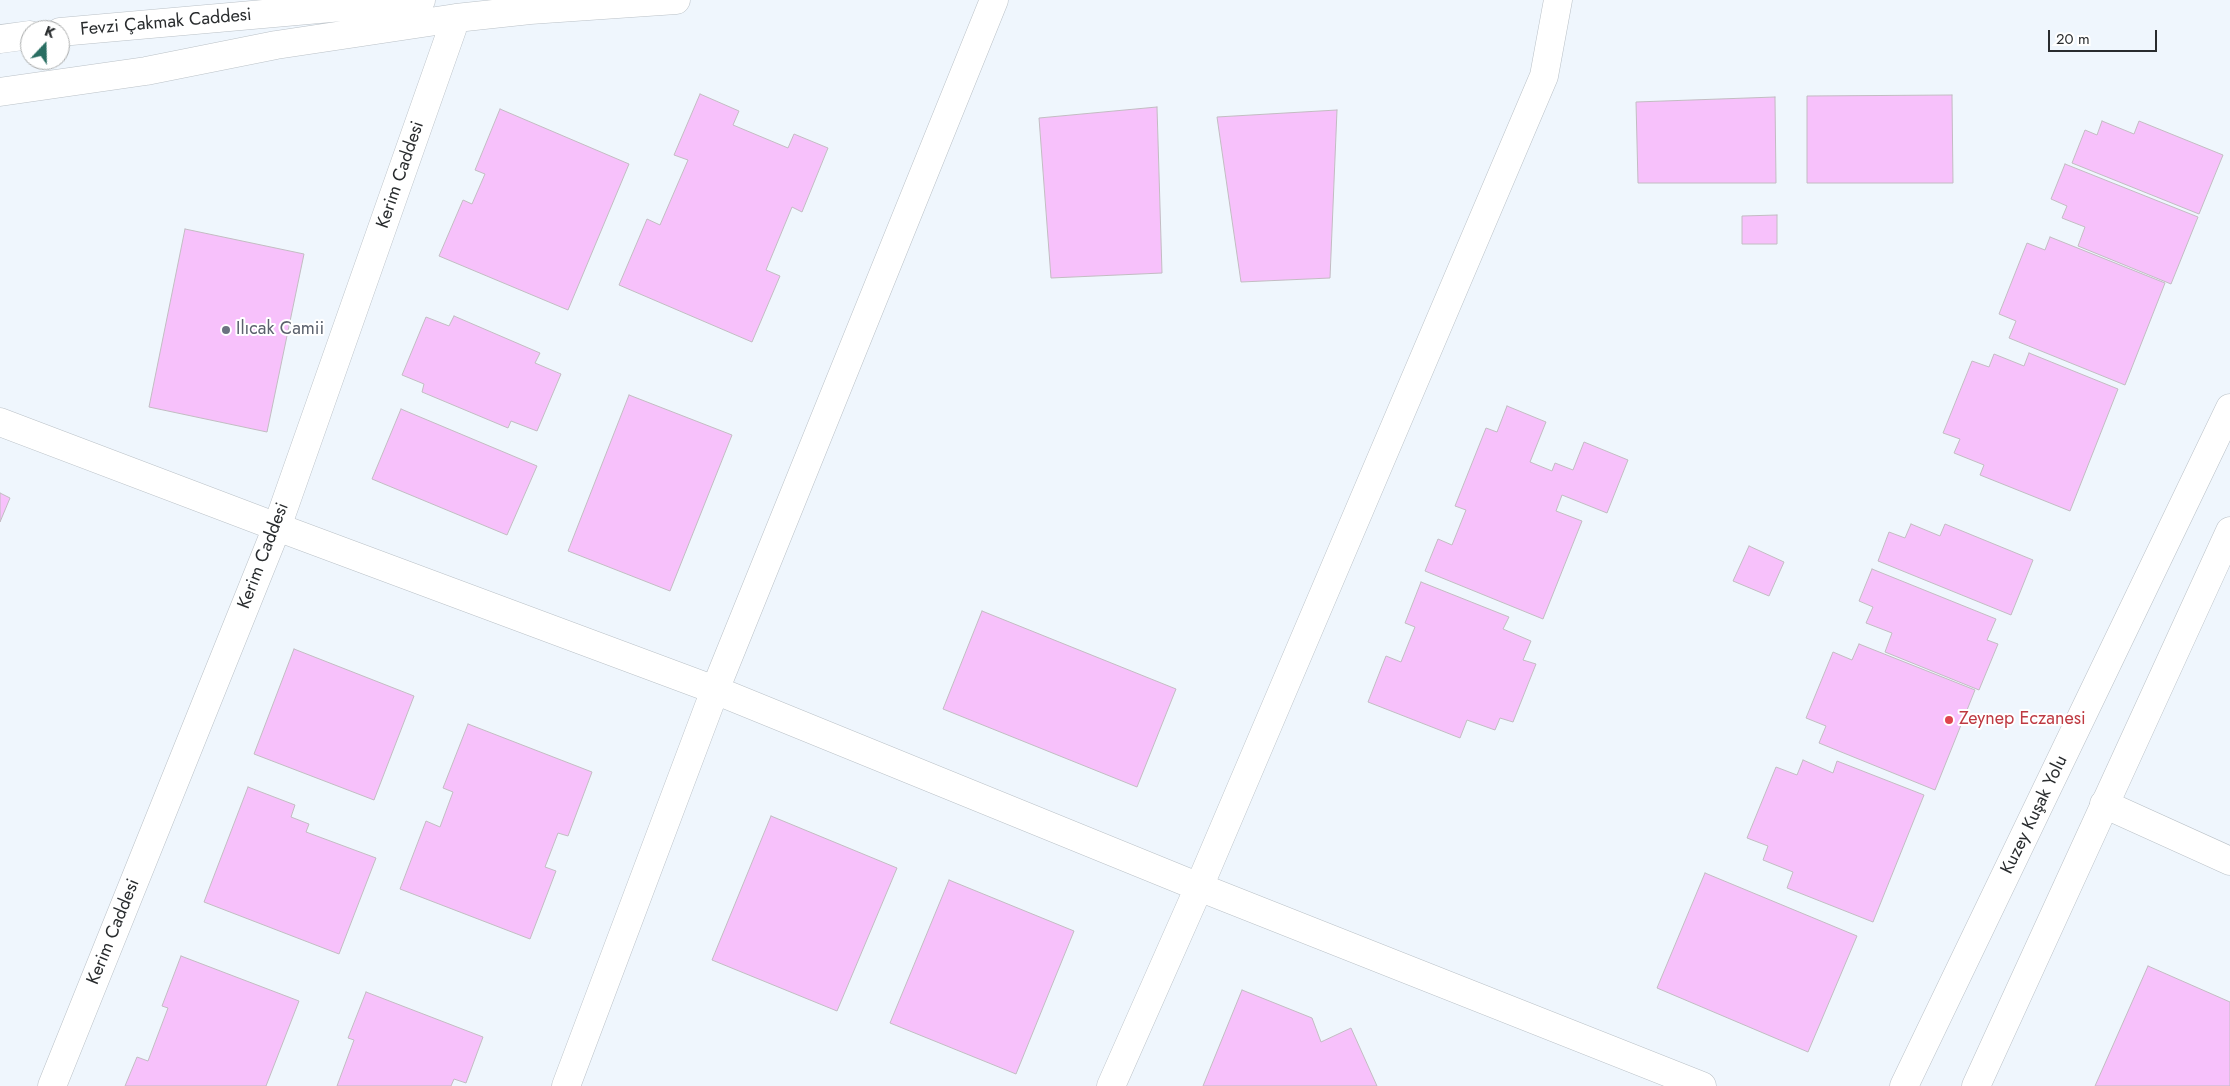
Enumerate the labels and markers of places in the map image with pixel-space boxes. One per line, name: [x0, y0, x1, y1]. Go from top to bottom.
place label: Ilıcak Camii: [236, 319, 324, 341]
marker: Ilıcak Camii: [220, 324, 232, 336]
place label: Zeynep Eczanesi: [1959, 709, 2086, 731]
marker: Zeynep Eczanesi: [1943, 714, 1955, 726]

